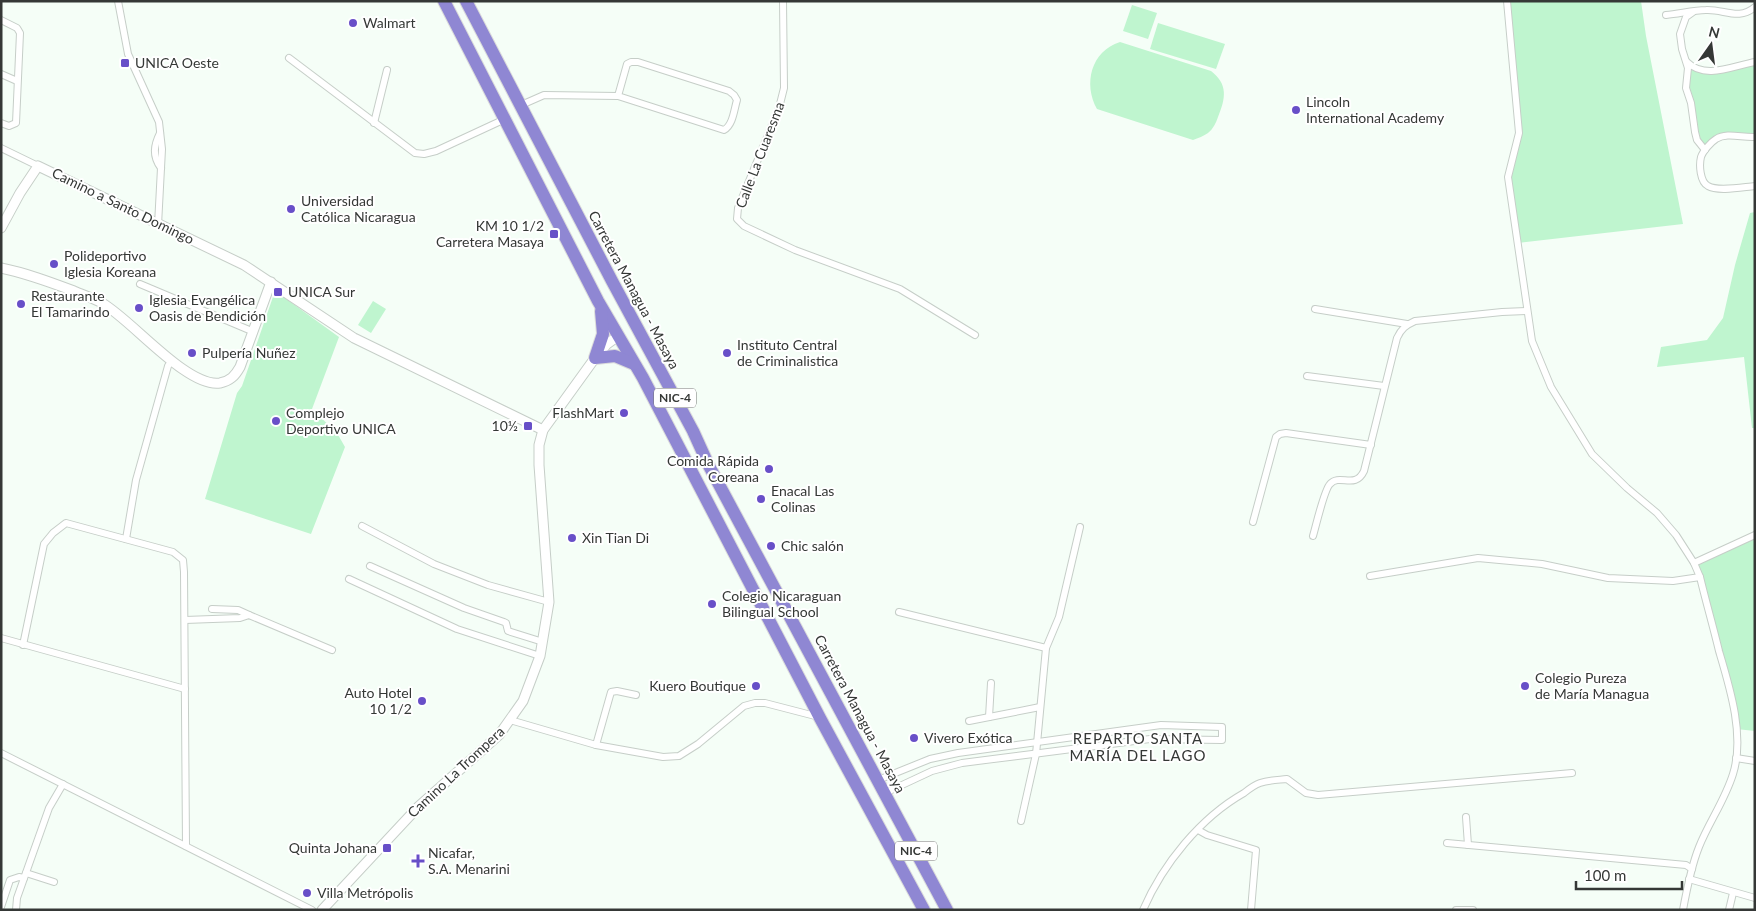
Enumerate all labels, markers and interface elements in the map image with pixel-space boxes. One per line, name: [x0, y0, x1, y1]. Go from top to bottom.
place label: Walmart: [363, 14, 416, 31]
marker: Walmart: [347, 17, 359, 29]
north arrow: [1686, 20, 1736, 70]
text: N: [1707, 22, 1722, 41]
place label: UNICA Oeste: [135, 54, 219, 71]
marker: UNICA Oeste: [119, 57, 131, 69]
place label: Lincoln International Academy: [1306, 93, 1445, 126]
street label: Calle La Cuaresma: [731, 99, 788, 210]
marker: Lincoln International Academy: [1290, 104, 1302, 116]
street label: Camino a Santo Domingo: [49, 164, 197, 247]
place label: Universidad Católica Nicaragua: [301, 192, 416, 225]
marker: Universidad Católica Nicaragua: [285, 203, 297, 215]
street label: Carretera Managua - Masaya: [585, 208, 684, 372]
place label: KM 10 1/2 Carretera Masaya: [436, 217, 544, 250]
marker: KM 10 1/2 Carretera Masaya: [548, 228, 560, 240]
place label: Polideportivo Iglesia Koreana: [64, 247, 156, 280]
marker: Polideportivo Iglesia Koreana: [48, 258, 60, 270]
place label: UNICA Sur: [288, 283, 355, 300]
marker: UNICA Sur: [272, 286, 284, 298]
place label: Restaurante El Tamarindo: [31, 287, 110, 320]
place label: Iglesia Evangélica Oasis de Bendición: [149, 291, 266, 324]
marker: Restaurante El Tamarindo: [15, 298, 27, 310]
marker: Iglesia Evangélica Oasis de Bendición: [133, 302, 145, 314]
place label: Instituto Central de Criminalistica: [737, 336, 838, 369]
place label: Pulpería Nuñez: [202, 344, 296, 361]
marker: Pulpería Nuñez: [186, 347, 198, 359]
marker: Instituto Central de Criminalistica: [721, 347, 733, 359]
road number: NIC-4: [654, 388, 696, 408]
place label: Complejo Deportivo UNICA: [286, 404, 396, 437]
place label: FlashMart: [552, 404, 614, 421]
marker: FlashMart: [618, 407, 630, 419]
marker: Complejo Deportivo UNICA: [270, 415, 282, 427]
place label: 10½: [492, 417, 518, 434]
marker: 10½: [522, 420, 534, 432]
place label: Comida Rápida Coreana: [667, 452, 759, 485]
marker: Comida Rápida Coreana: [763, 463, 775, 475]
place label: Enacal Las Colinas: [771, 482, 834, 515]
marker: Enacal Las Colinas: [755, 493, 767, 505]
place label: Xin Tian Di: [582, 529, 649, 546]
marker: Xin Tian Di: [566, 532, 578, 544]
place label: Chic salón: [781, 537, 844, 554]
marker: Chic salón: [765, 540, 777, 552]
place label: Colegio Nicaraguan Bilingual School: [722, 587, 841, 620]
marker: Colegio Nicaraguan Bilingual School: [706, 598, 718, 610]
street label: Carretera Managua - Masaya: [811, 632, 910, 796]
place label: Colegio Pureza de María Managua: [1535, 669, 1649, 702]
place label: Kuero Boutique: [649, 677, 746, 694]
marker: Kuero Boutique: [750, 680, 762, 692]
marker: Colegio Pureza de María Managua: [1519, 680, 1531, 692]
place label: Auto Hotel 10 1/2: [344, 684, 412, 717]
marker: Auto Hotel 10 1/2: [416, 695, 428, 707]
street label: Camino La Trompera: [404, 722, 508, 821]
place label: Vivero Exótica: [924, 729, 1012, 746]
district label: REPARTO SANTA MARÍA DEL LAGO: [1070, 729, 1206, 764]
marker: Vivero Exótica: [908, 732, 920, 744]
place label: Quinta Johana: [289, 839, 377, 856]
road number: NIC-4: [895, 841, 937, 860]
marker: Quinta Johana: [381, 842, 393, 854]
place label: Nicafar, S.A. Menarini: [428, 844, 510, 877]
marker: Nicafar, S.A. Menarini: [412, 855, 424, 867]
scale bar: [1576, 858, 1682, 890]
text: 100 m: [1584, 866, 1626, 884]
place label: Villa Metrópolis: [317, 884, 413, 901]
marker: Villa Metrópolis: [301, 887, 313, 899]

